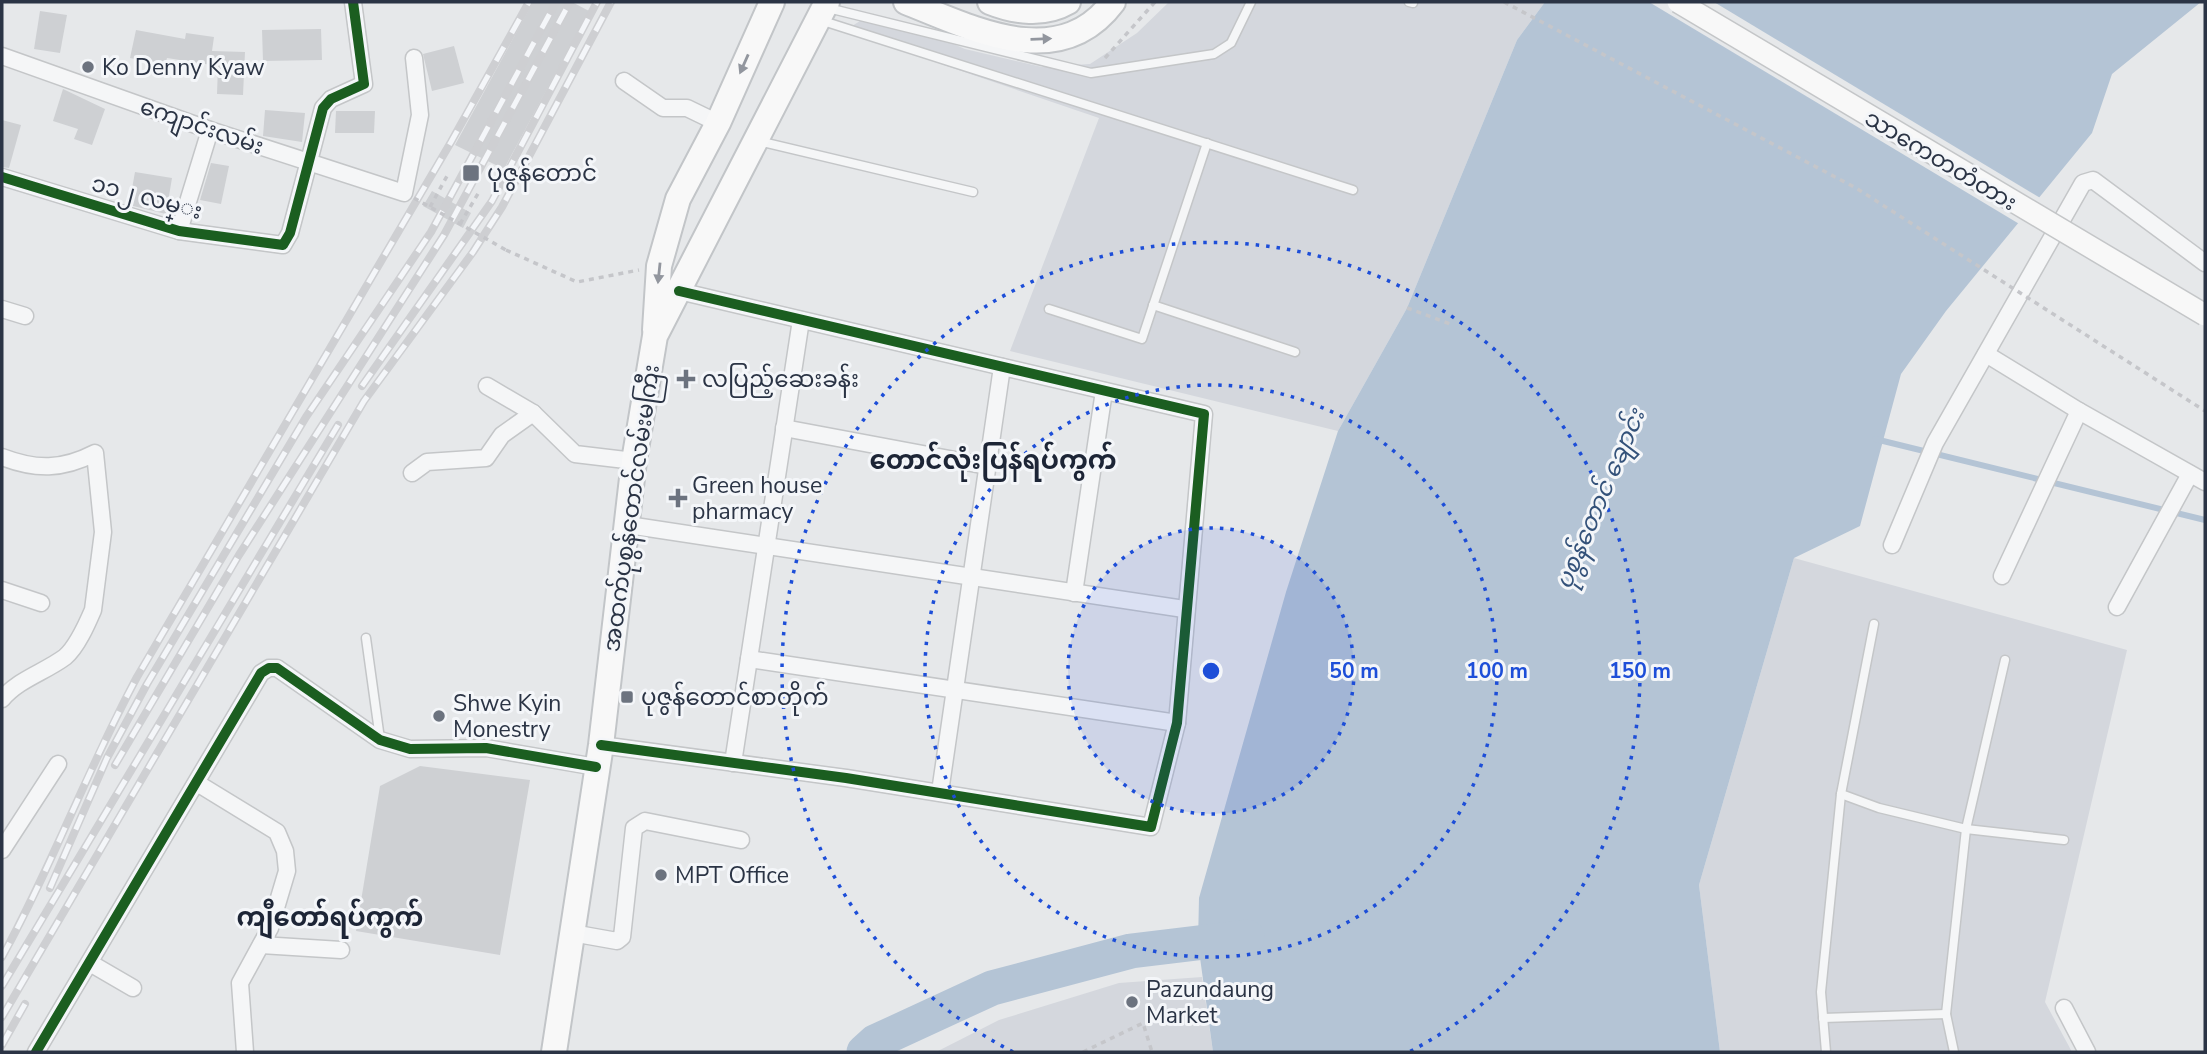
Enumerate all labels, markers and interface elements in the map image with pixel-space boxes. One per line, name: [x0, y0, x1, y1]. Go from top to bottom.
one-way arrow: [1031, 34, 1053, 45]
place label: Ko Denny Kyaw: [102, 52, 265, 83]
one-way arrow: [738, 54, 750, 74]
marker: Ko Denny Kyaw: [80, 59, 96, 75]
street label: ကျောင်းလမ်း: [135, 90, 268, 165]
street label: သာကေတတံတား: [1859, 103, 2023, 218]
place label: ပုဇွန်တောင်: [487, 157, 597, 192]
marker: ပုဇွန်တောင်: [461, 163, 481, 183]
street label: ၁၁၂ လမ္း: [87, 168, 206, 230]
one-way arrow: [653, 263, 664, 285]
street label: အထက်ပုစွန်တောင်လမ်းမကြီး: [595, 362, 670, 654]
place label: လပြည့်ဆေးခန်း: [702, 363, 859, 398]
marker: လပြည့်ဆေးခန်း: [676, 369, 696, 389]
water label: ပုစွန်တောင် ချောင်း: [1547, 402, 1657, 595]
district label: တောင်လုံးပြန်ရပ်ကွက်: [869, 441, 1117, 482]
place label: Green house pharmacy: [692, 470, 822, 527]
marker: Green house pharmacy: [670, 490, 686, 506]
text: 50 m: [1329, 657, 1379, 685]
text: 100 m: [1466, 657, 1528, 685]
text: 150 m: [1609, 657, 1671, 685]
centre of rings: [1199, 659, 1223, 683]
place label: ပုဇွန်တောင်စာတိုက်: [641, 681, 829, 716]
place label: Shwe Kyin Monestry: [453, 688, 561, 745]
marker: ပုဇွန်တောင်စာတိုက်: [619, 689, 635, 705]
marker: Shwe Kyin Monestry: [431, 708, 447, 724]
place label: MPT Office: [675, 860, 789, 891]
marker: MPT Office: [653, 867, 669, 883]
district label: ကျီတော်ရပ်ကွက်: [237, 898, 423, 939]
place label: Pazundaung Market: [1146, 974, 1274, 1031]
marker: Pazundaung Market: [1124, 994, 1140, 1010]

